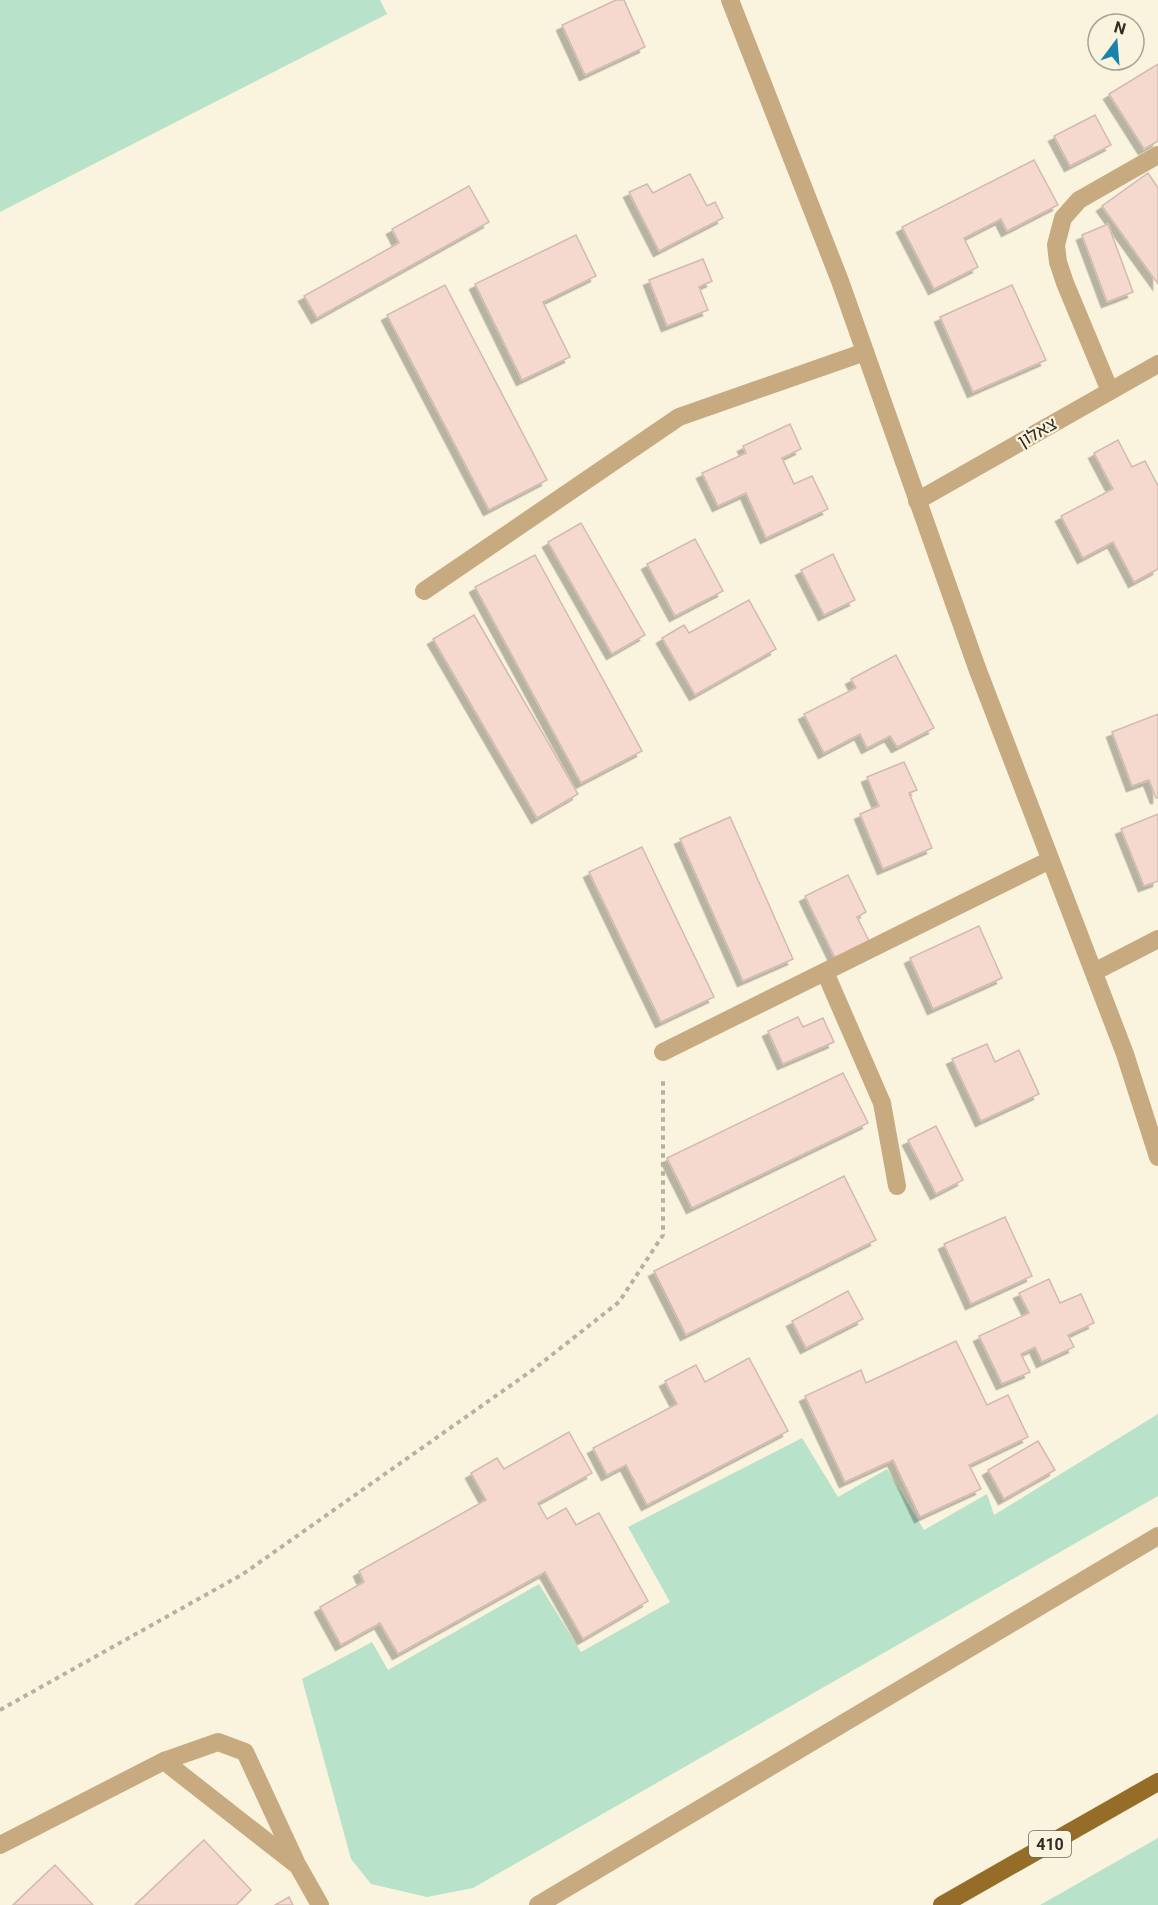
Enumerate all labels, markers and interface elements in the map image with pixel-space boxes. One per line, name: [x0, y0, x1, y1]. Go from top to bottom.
north arrow: [1086, 12, 1146, 72]
text: N: [1112, 17, 1128, 39]
street label: צאלון: [1014, 412, 1060, 452]
road number: 410: [1029, 1831, 1071, 1857]

